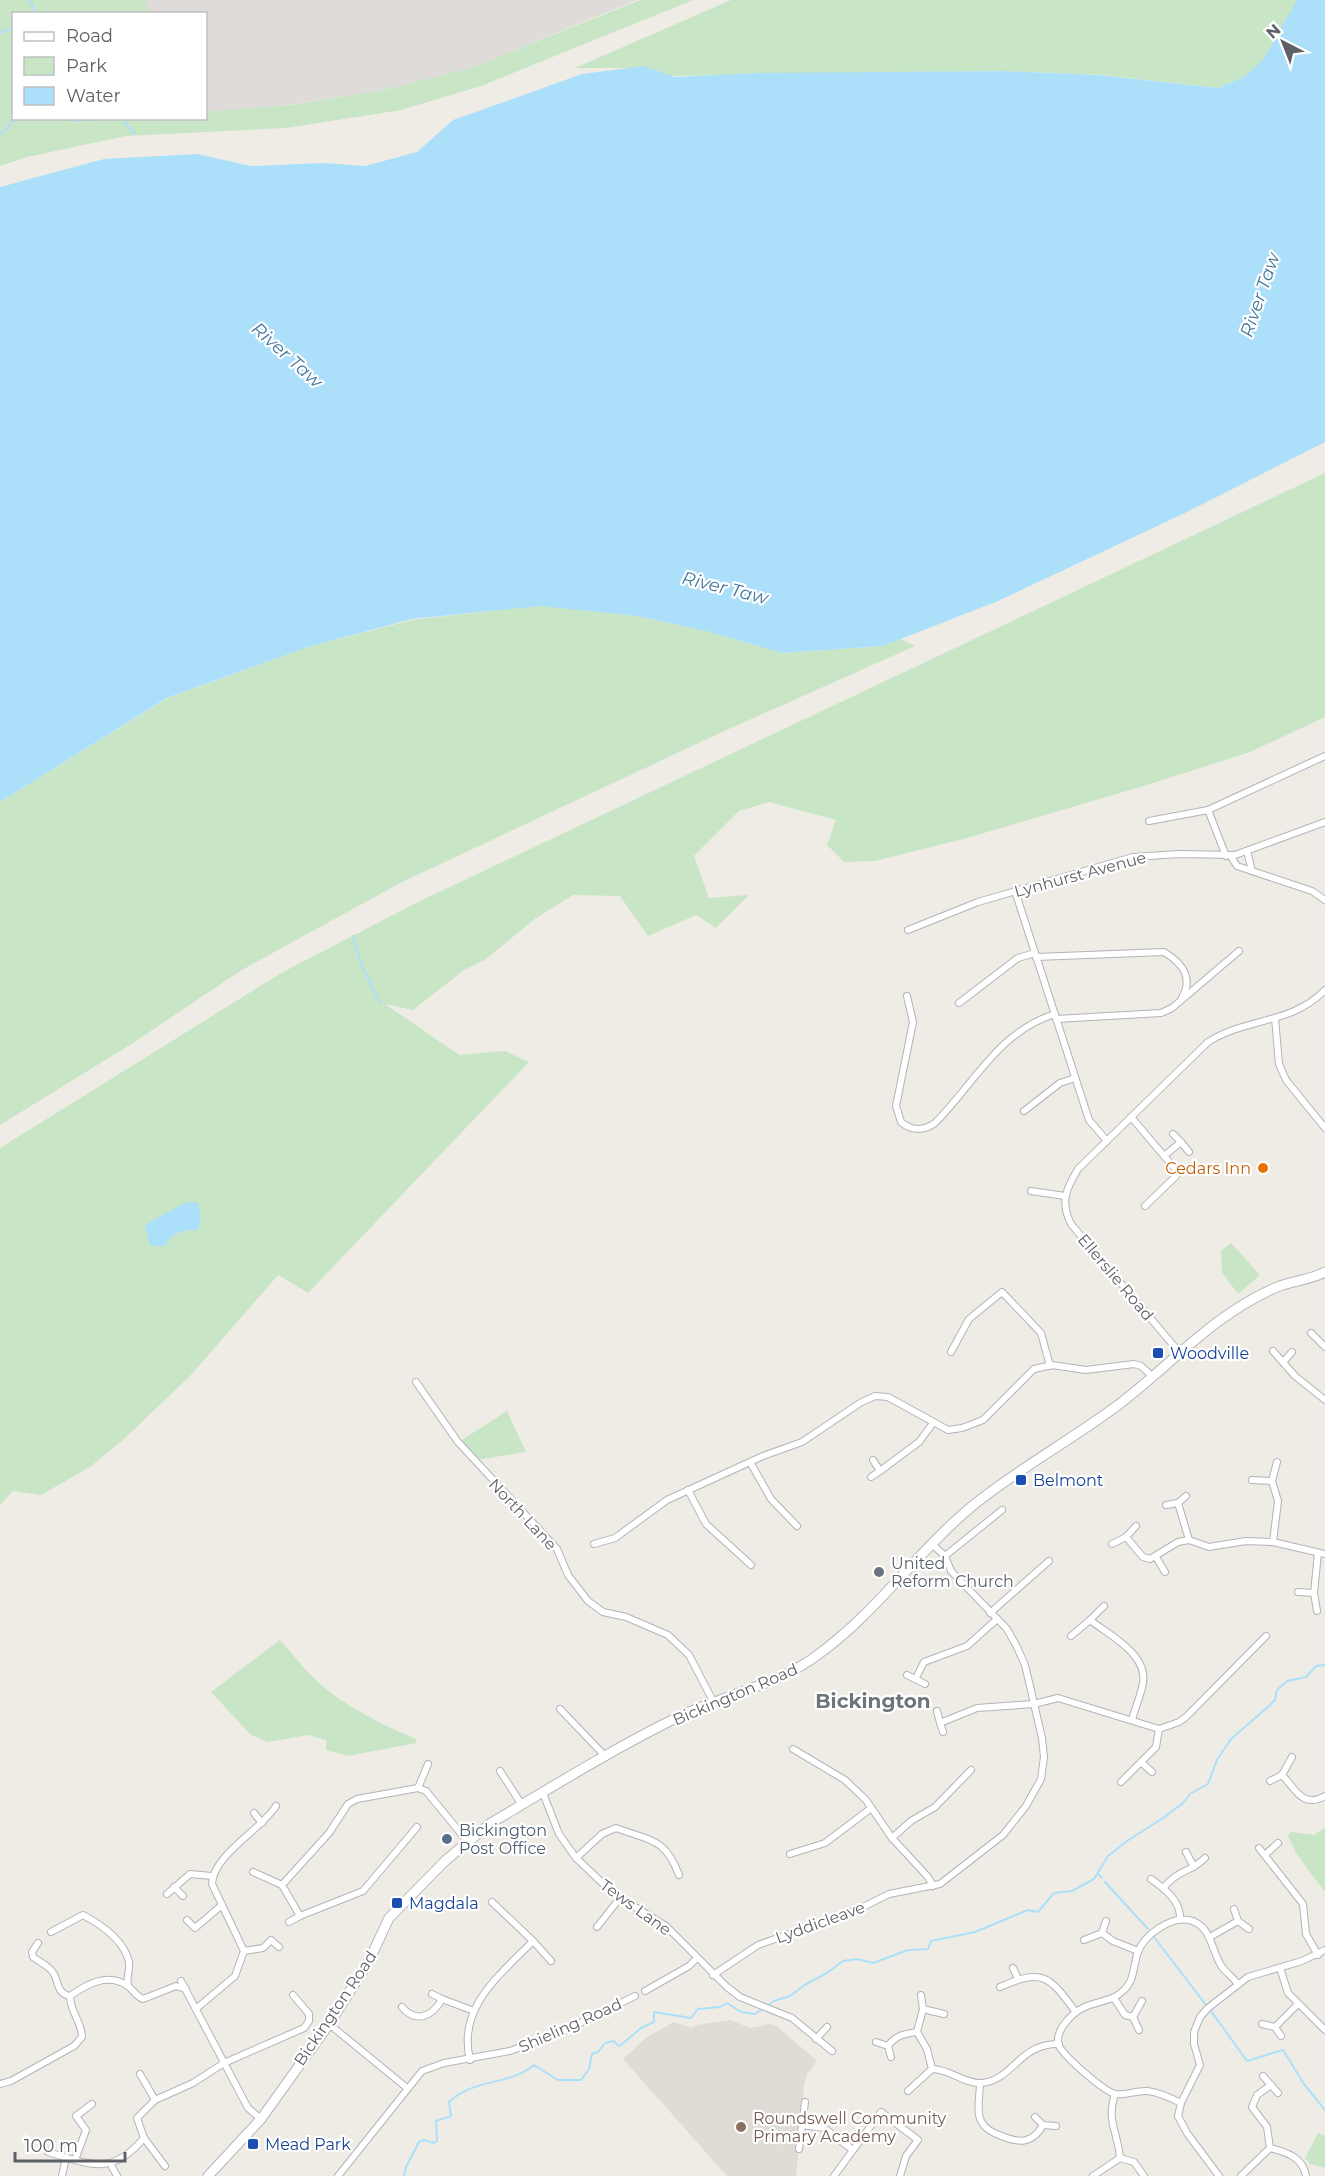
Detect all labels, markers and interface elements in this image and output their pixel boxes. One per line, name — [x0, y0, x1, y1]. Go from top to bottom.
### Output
legend — [12, 12, 207, 120]
north arrow — [1253, 12, 1313, 72]
text: N — [1262, 20, 1284, 43]
text: Road — [66, 25, 113, 47]
text: Park — [66, 55, 107, 77]
text: Water — [66, 85, 121, 107]
water label: River Taw — [1235, 249, 1285, 340]
water label: River Taw — [247, 318, 328, 393]
water label: River Taw — [680, 567, 771, 610]
street label: Lynhurst Avenue — [1012, 848, 1148, 901]
place label: Cedars Inn — [1165, 1159, 1251, 1178]
marker: Cedars Inn — [1256, 1161, 1270, 1175]
street label: Ellerslie Road — [1074, 1230, 1157, 1325]
place label: Woodville — [1170, 1344, 1249, 1363]
marker: Woodville — [1151, 1346, 1165, 1360]
place label: Belmont — [1033, 1471, 1104, 1490]
marker: Belmont — [1014, 1473, 1028, 1487]
street label: North Lane — [485, 1475, 560, 1554]
place label: United Reform Church — [891, 1554, 1014, 1591]
marker: United Reform Church — [872, 1565, 886, 1579]
street label: Bickington Road — [670, 1660, 801, 1729]
district label: Bickington — [815, 1689, 931, 1713]
place label: Bickington Post Office — [459, 1821, 547, 1858]
marker: Bickington Post Office — [440, 1832, 454, 1846]
street label: Tews Lane — [596, 1875, 675, 1940]
place label: Magdala — [409, 1894, 479, 1913]
marker: Magdala — [390, 1896, 404, 1910]
street label: Lyddicleave — [773, 1897, 868, 1947]
street label: Bickington Road — [290, 1947, 381, 2069]
street label: Shieling Road — [516, 1994, 625, 2057]
place label: Roundswell Community Primary Academy — [753, 2109, 947, 2146]
marker: Roundswell Community Primary Academy — [734, 2120, 748, 2134]
scale bar — [15, 2125, 124, 2163]
text: 100 m — [24, 2135, 78, 2157]
place label: Mead Park — [265, 2135, 351, 2154]
marker: Mead Park — [246, 2137, 260, 2151]

